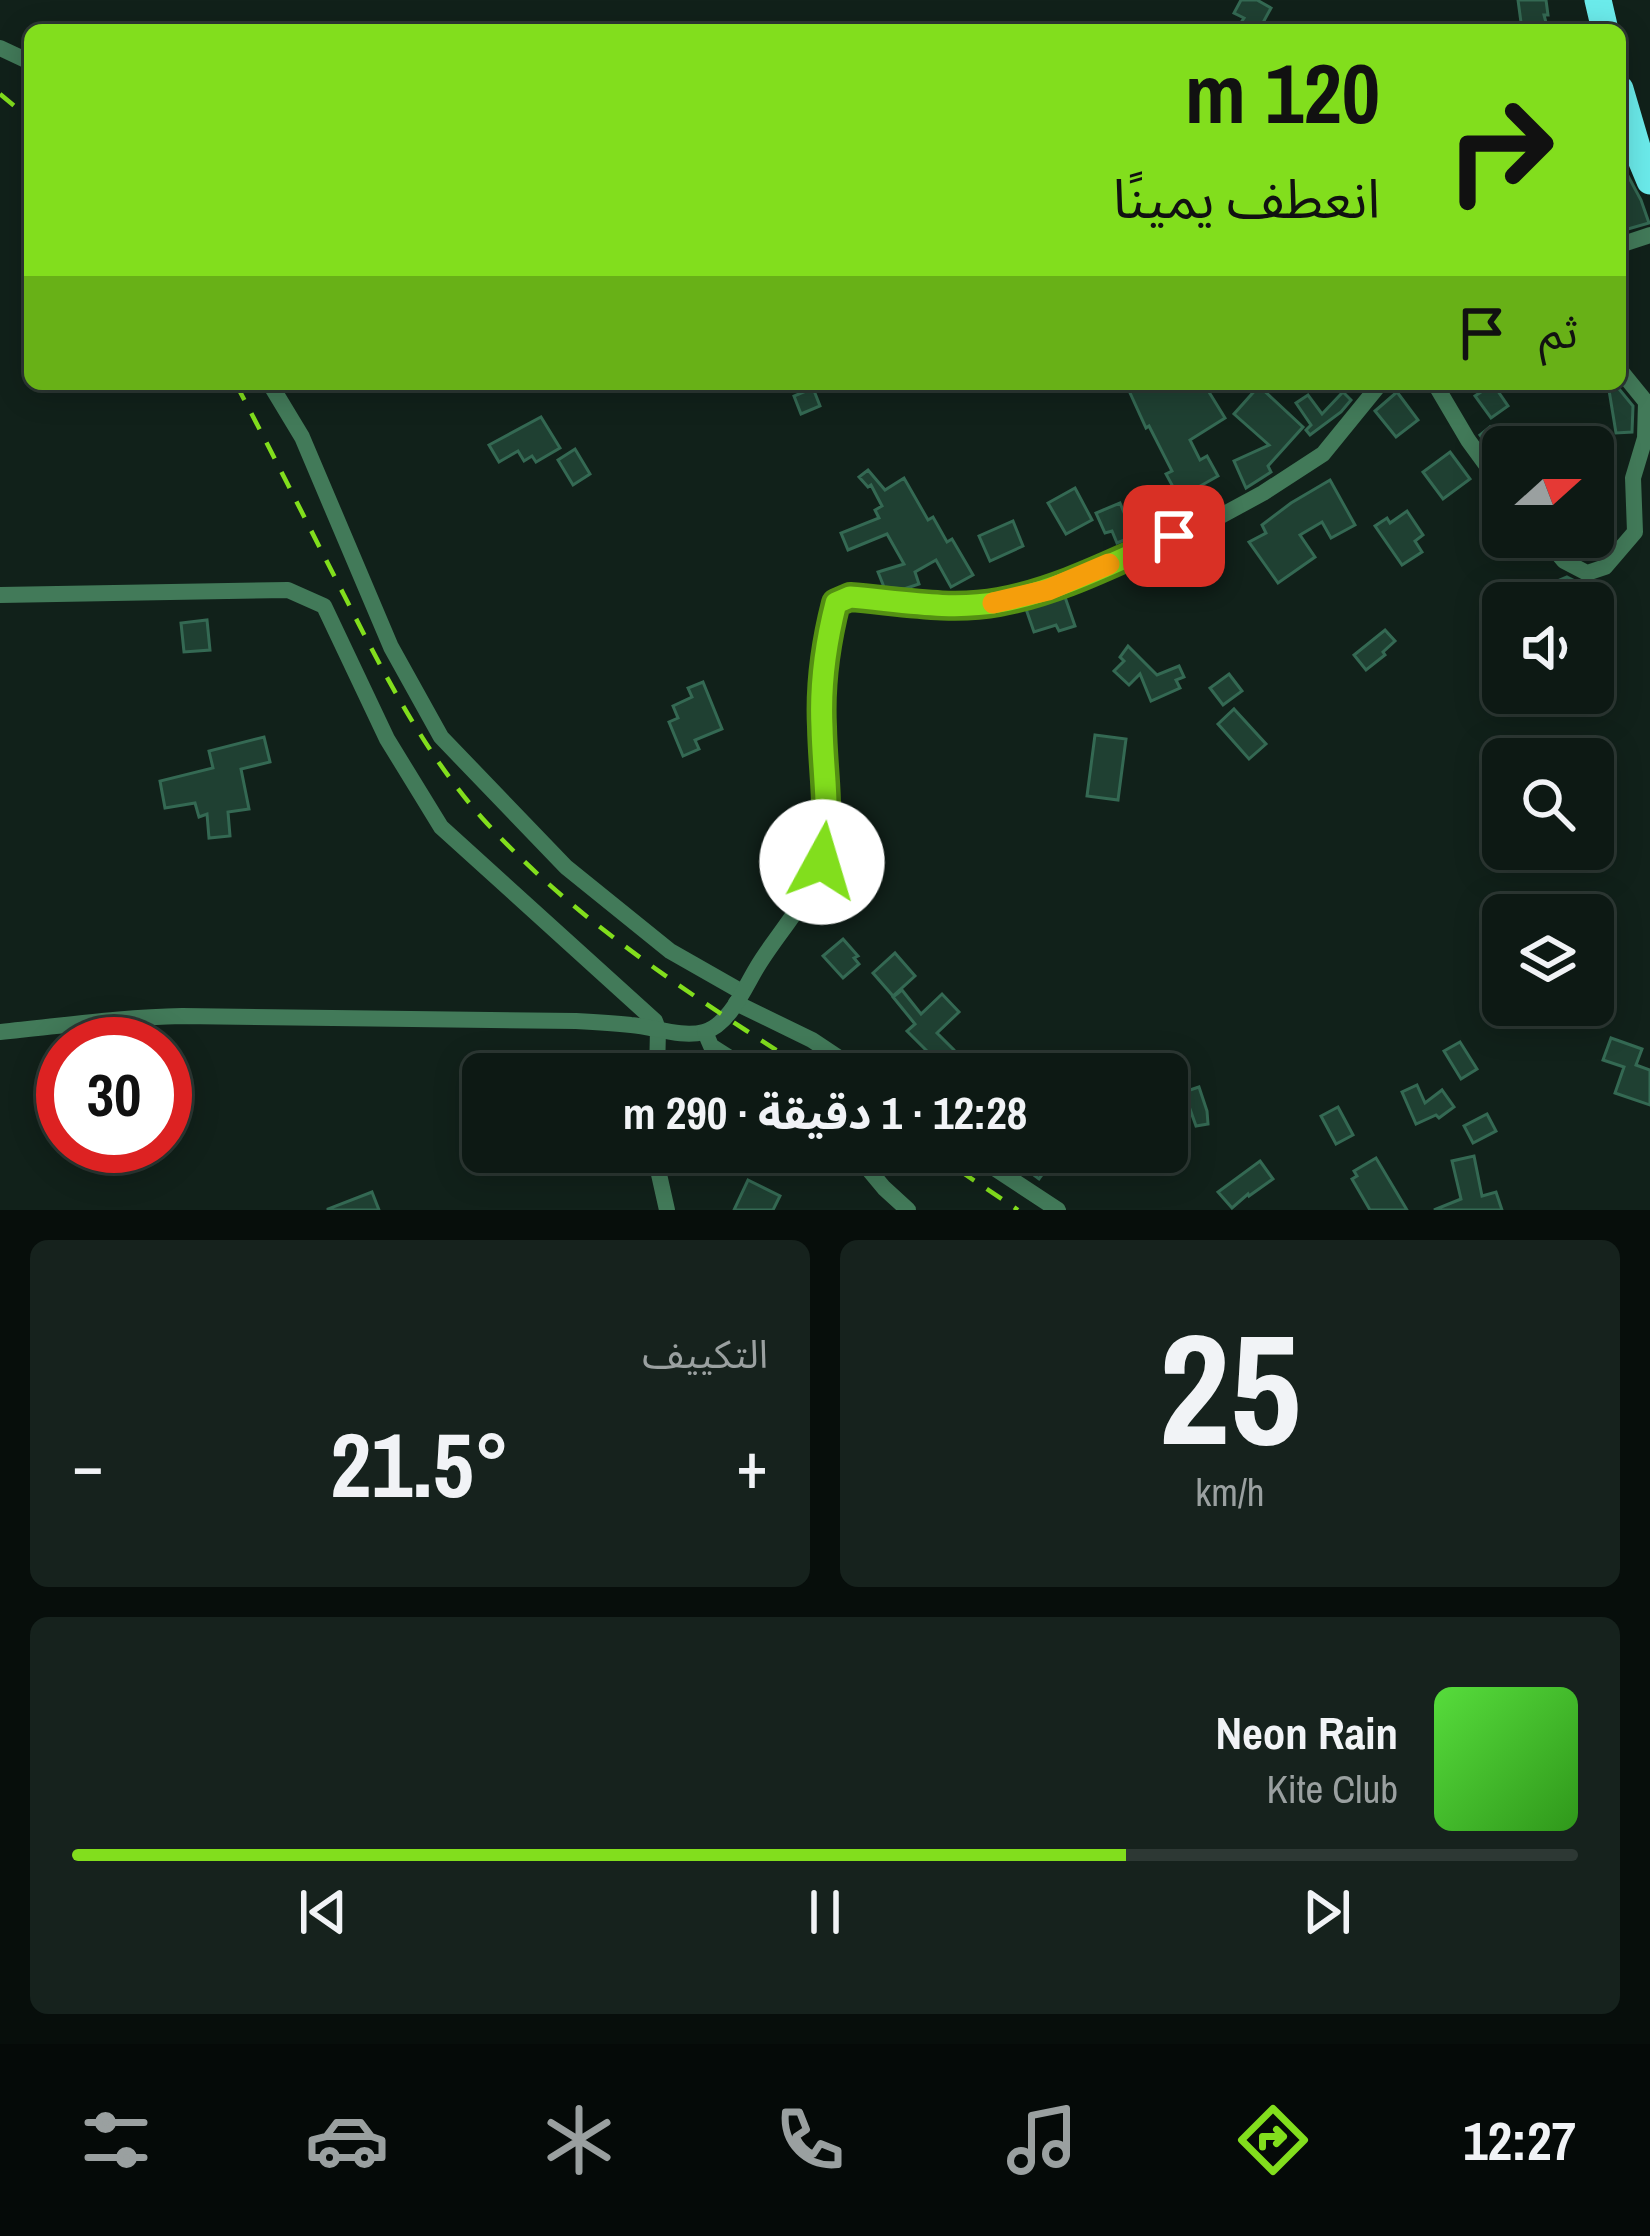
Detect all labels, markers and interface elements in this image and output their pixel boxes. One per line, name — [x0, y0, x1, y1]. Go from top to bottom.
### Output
text: 120 m — [1185, 36, 1380, 149]
icon: right — [1422, 72, 1578, 228]
text: انعطف يمينًا — [1113, 162, 1380, 235]
icon: arrive — [1449, 300, 1515, 366]
text: ثم — [1539, 301, 1578, 362]
north arrow — [1482, 426, 1614, 558]
map controls — [1482, 426, 1614, 1026]
pin — [1123, 485, 1225, 587]
icon: arrive — [1141, 503, 1207, 569]
button: sound — [1482, 582, 1614, 714]
button: search — [1482, 738, 1614, 870]
position arrow — [759, 799, 885, 925]
button: layers — [1482, 894, 1614, 1026]
speed limit sign: 30 — [36, 1017, 192, 1173]
text: 12:28 · 1 دقيقة · 290 m — [623, 1082, 1027, 1143]
text: 25 — [1159, 1283, 1301, 1493]
text: التكييف — [642, 1328, 768, 1380]
text: 21.5° — [330, 1404, 510, 1525]
text: − — [72, 1420, 104, 1509]
text: + — [736, 1420, 768, 1509]
text: km/h — [1195, 1466, 1265, 1518]
text: Neon Rain — [1216, 1702, 1398, 1763]
text: Kite Club — [1266, 1763, 1398, 1815]
icon: previous — [290, 1879, 356, 1945]
icon: pause — [792, 1879, 858, 1945]
icon: next — [1294, 1879, 1360, 1945]
icon: filters — [74, 2098, 158, 2182]
icon: car — [305, 2098, 389, 2182]
icon: climate — [537, 2098, 621, 2182]
icon: phone — [768, 2098, 852, 2182]
icon: music — [1000, 2098, 1084, 2182]
icon: directions — [1231, 2098, 1315, 2182]
text: 12:27 — [1463, 2104, 1576, 2177]

